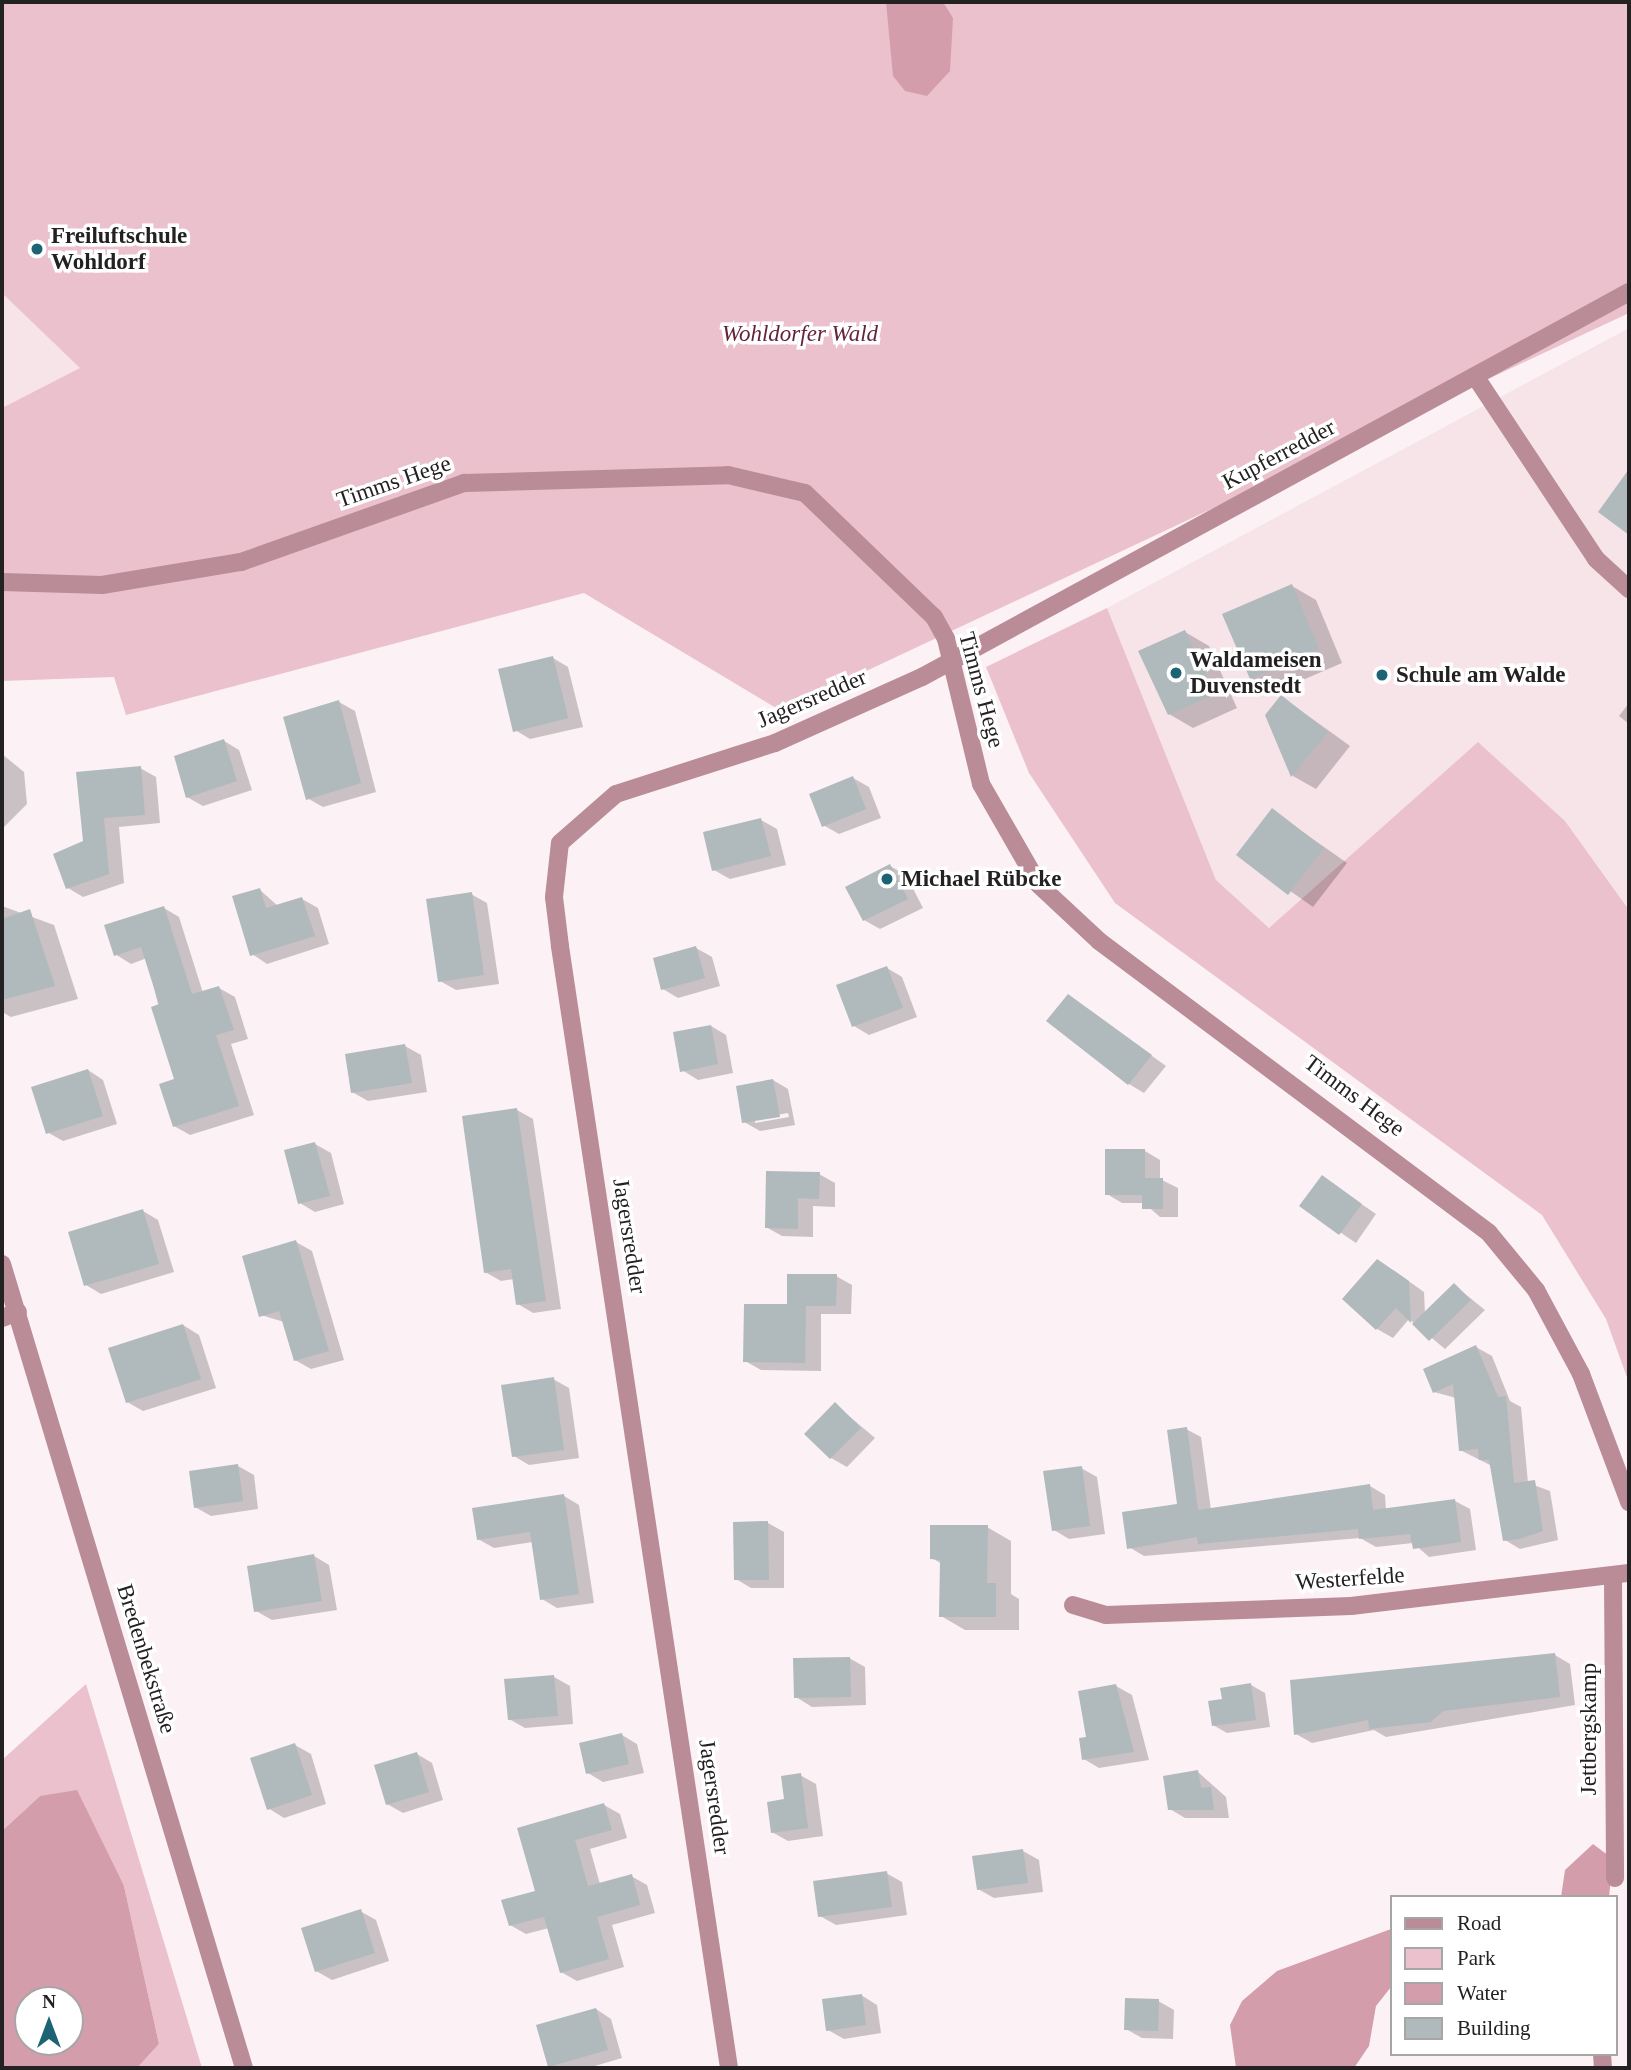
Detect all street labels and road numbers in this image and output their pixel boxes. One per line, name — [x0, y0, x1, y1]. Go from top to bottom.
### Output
street label: Kupferredder — [1218, 414, 1340, 496]
street label: Timms Hege — [333, 450, 455, 514]
street label: Timms Hege — [952, 629, 1010, 751]
street label: Jagersredder — [753, 664, 871, 734]
street label: Timms Hege — [1298, 1049, 1410, 1143]
street label: Jagersredder — [606, 1176, 652, 1296]
street label: Westerfelde — [1295, 1561, 1405, 1597]
street label: Bredenbekstraße — [110, 1581, 182, 1737]
street label: Jettbergskamp — [1575, 1663, 1603, 1795]
street label: Jagersredder — [692, 1738, 736, 1856]

